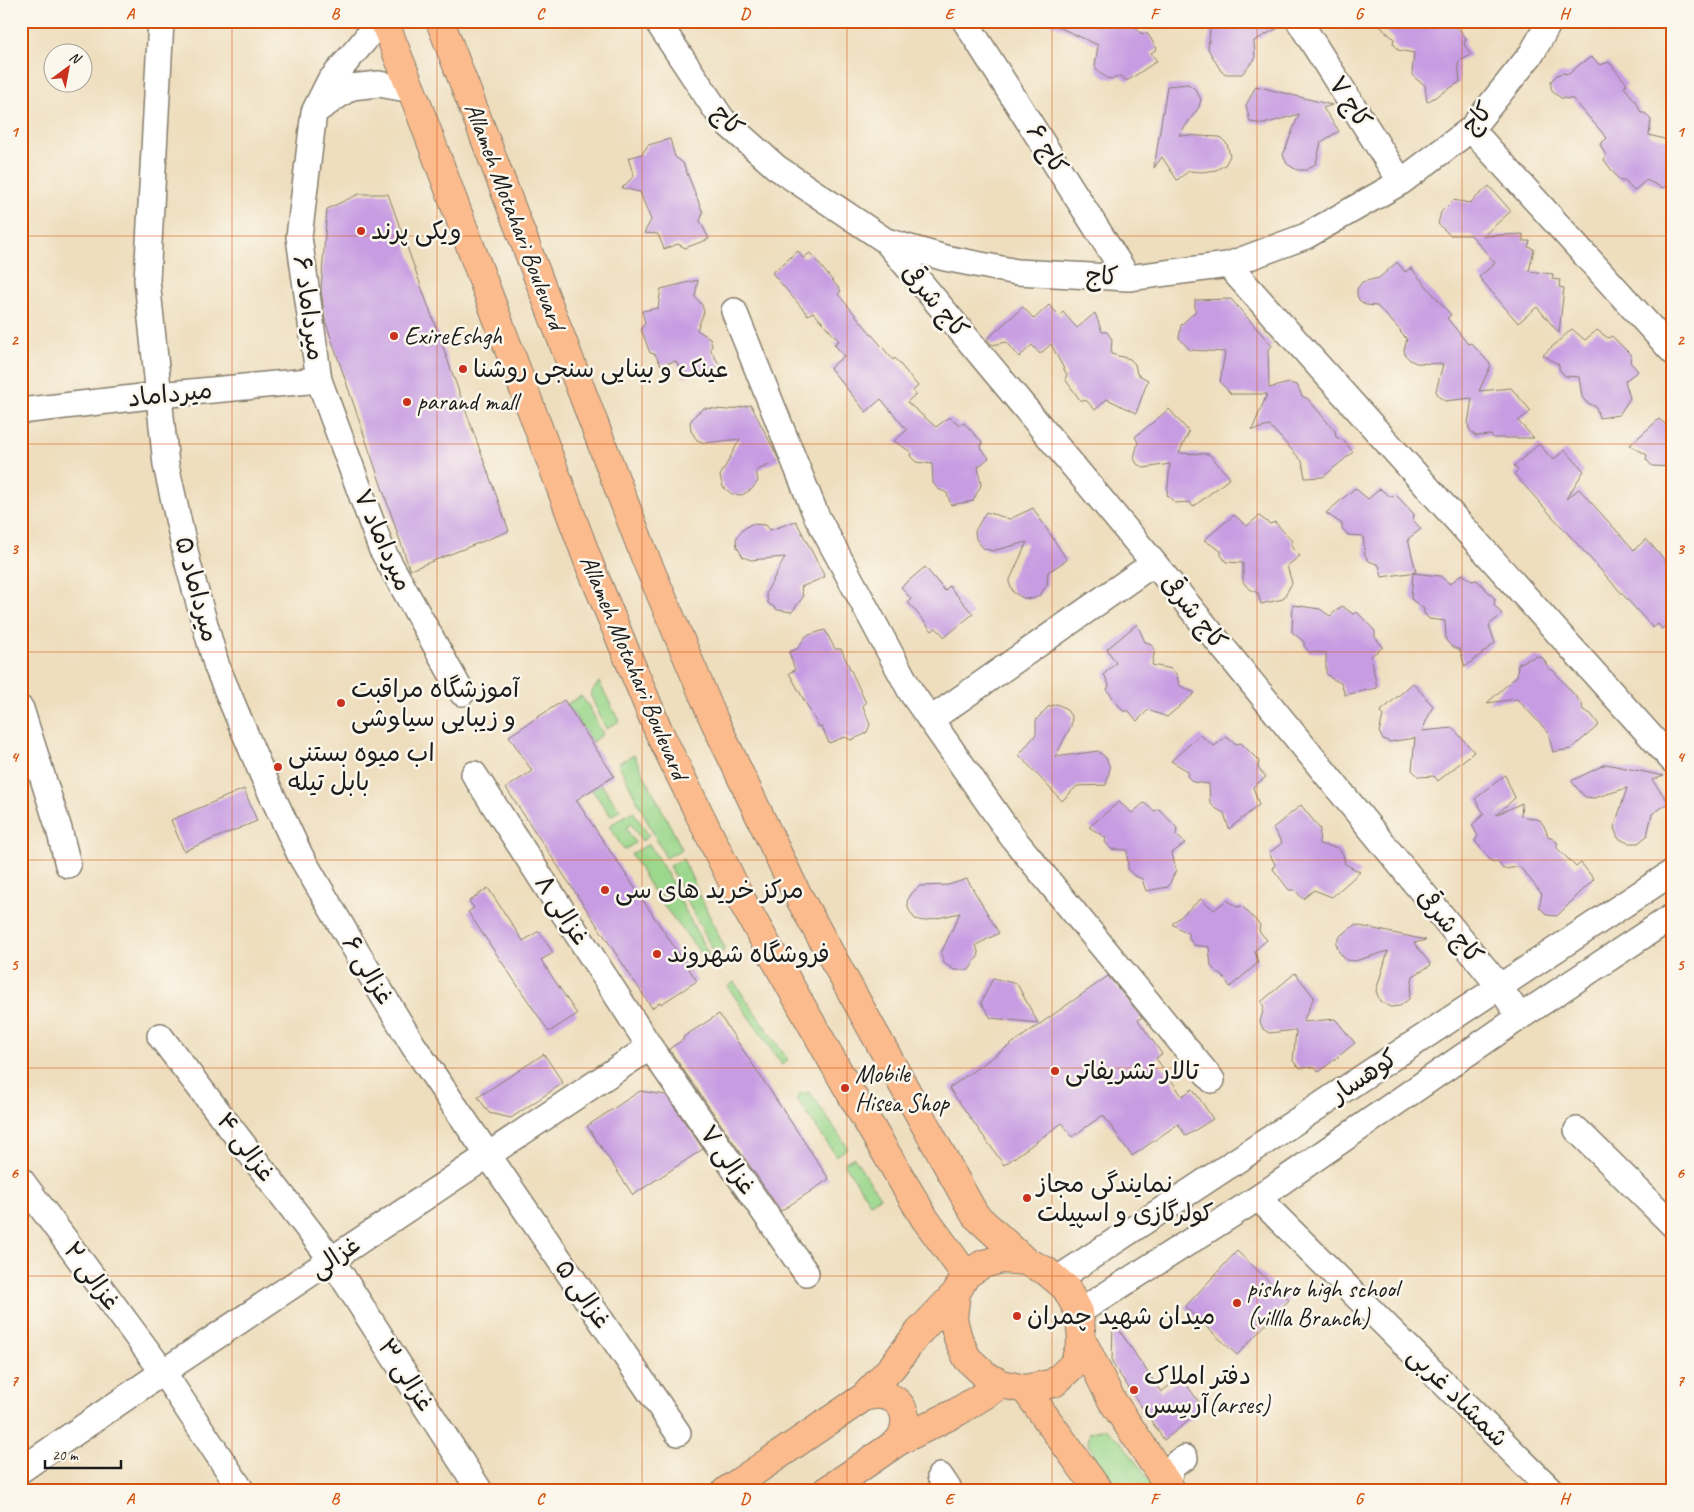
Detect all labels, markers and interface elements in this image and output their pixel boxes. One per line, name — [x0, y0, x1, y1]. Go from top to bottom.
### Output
text: A — [126, 4, 136, 24]
text: B — [331, 4, 341, 24]
text: C — [536, 4, 546, 24]
text: D — [740, 4, 751, 24]
text: E — [945, 4, 956, 24]
text: F — [1150, 4, 1161, 24]
text: G — [1355, 4, 1365, 24]
text: H — [1559, 4, 1571, 24]
north arrow — [42, 42, 92, 92]
text: N — [66, 48, 85, 68]
street label: کاج ۷ — [1321, 70, 1379, 134]
street label: کاج — [1454, 95, 1500, 141]
street label: کاج — [705, 97, 751, 143]
street label: Allameh Motahari Boulevard — [457, 98, 574, 338]
street label: کاج ۶ — [1019, 118, 1075, 180]
text: 1 — [10, 122, 19, 142]
text: 1 — [1676, 122, 1685, 142]
place label: ویکی پرند — [371, 215, 462, 247]
marker: ویکی پرند — [355, 225, 367, 237]
street label: میرداماد ۶ — [286, 253, 332, 363]
street label: کاج شرقی — [894, 257, 976, 345]
street label: کاج — [1085, 259, 1119, 293]
place label: ExireEshgh — [404, 320, 503, 352]
text: 2 — [10, 330, 19, 350]
marker: ExireEshgh — [388, 330, 400, 342]
text: 2 — [1676, 330, 1685, 350]
place label: عینک و بینایی سنجی روشنا — [473, 353, 728, 385]
marker: عینک و بینایی سنجی روشنا — [457, 363, 469, 375]
street label: میرداماد — [126, 374, 214, 414]
place label: parand mall — [417, 386, 522, 418]
marker: parand mall — [401, 396, 413, 408]
street label: میرداماد ۷ — [346, 484, 420, 596]
street label: میرداماد ۵ — [168, 533, 226, 645]
text: 3 — [10, 539, 19, 559]
text: 3 — [1676, 539, 1685, 559]
street label: Allameh Motahari Boulevard — [572, 550, 697, 788]
street label: کاج شرقی — [1154, 568, 1234, 656]
place label: آموزشگاه مراقبت و زیبایی سیاوشی — [351, 673, 520, 734]
marker: آموزشگاه مراقبت و زیبایی سیاوشی — [335, 697, 347, 709]
place label: اب میوه بستنی بابل تیله — [288, 737, 435, 798]
text: 4 — [10, 747, 19, 767]
text: 4 — [1676, 747, 1685, 767]
marker: اب میوه بستنی بابل تیله — [272, 761, 284, 773]
street label: غزالی ۸ — [527, 869, 597, 951]
place label: مرکز خرید های سی — [615, 874, 803, 906]
street label: کاج شرقی — [1410, 882, 1490, 970]
marker: مرکز خرید های سی — [599, 884, 611, 896]
street label: غزالی ۶ — [335, 929, 401, 1011]
place label: فروشگاه شهروند — [667, 938, 830, 970]
marker: فروشگاه شهروند — [651, 948, 663, 960]
text: 5 — [11, 955, 20, 975]
text: 5 — [1677, 955, 1686, 975]
street label: کوهسار — [1322, 1042, 1404, 1111]
place label: تالار تشریفاتی — [1065, 1055, 1200, 1087]
place label: Mobile Hisea Shop — [855, 1058, 950, 1119]
marker: تالار تشریفاتی — [1049, 1065, 1061, 1077]
marker: Mobile Hisea Shop — [839, 1082, 851, 1094]
street label: غزالی ۴ — [209, 1106, 283, 1188]
street label: غزالی ۷ — [693, 1119, 763, 1201]
text: 6 — [10, 1163, 19, 1183]
text: 6 — [1676, 1163, 1685, 1183]
place label: نمایندگی مجاز کولرگازی و اسپیلت — [1035, 1168, 1214, 1229]
marker: نمایندگی مجاز کولرگازی و اسپیلت — [1021, 1192, 1033, 1204]
street label: غزالی — [304, 1229, 366, 1285]
street label: غزالی ۲ — [56, 1235, 128, 1317]
street label: غزالی ۵ — [548, 1253, 618, 1335]
place label: pishro high school (villla Branch) — [1247, 1273, 1404, 1334]
marker: pishro high school (villla Branch) — [1231, 1297, 1243, 1309]
place label: میدان شهید چمران — [1027, 1300, 1215, 1332]
marker: میدان شهید چمران — [1011, 1310, 1023, 1322]
street label: غزالی ۳ — [371, 1332, 441, 1418]
street label: شمشاد غربی — [1401, 1340, 1515, 1454]
place label: دفتر املاک آرسِس(arses) — [1144, 1360, 1271, 1421]
text: 7 — [10, 1371, 19, 1391]
text: 7 — [1676, 1371, 1685, 1391]
marker: دفتر املاک آرسِس(arses) — [1128, 1384, 1140, 1396]
scale bar — [45, 1437, 121, 1469]
text: 20 m — [52, 1446, 79, 1465]
text: A — [126, 1489, 136, 1509]
text: B — [331, 1489, 341, 1509]
text: C — [536, 1489, 546, 1509]
text: D — [740, 1489, 751, 1509]
text: E — [945, 1489, 956, 1509]
text: F — [1150, 1489, 1161, 1509]
text: G — [1355, 1489, 1365, 1509]
text: H — [1559, 1489, 1571, 1509]

